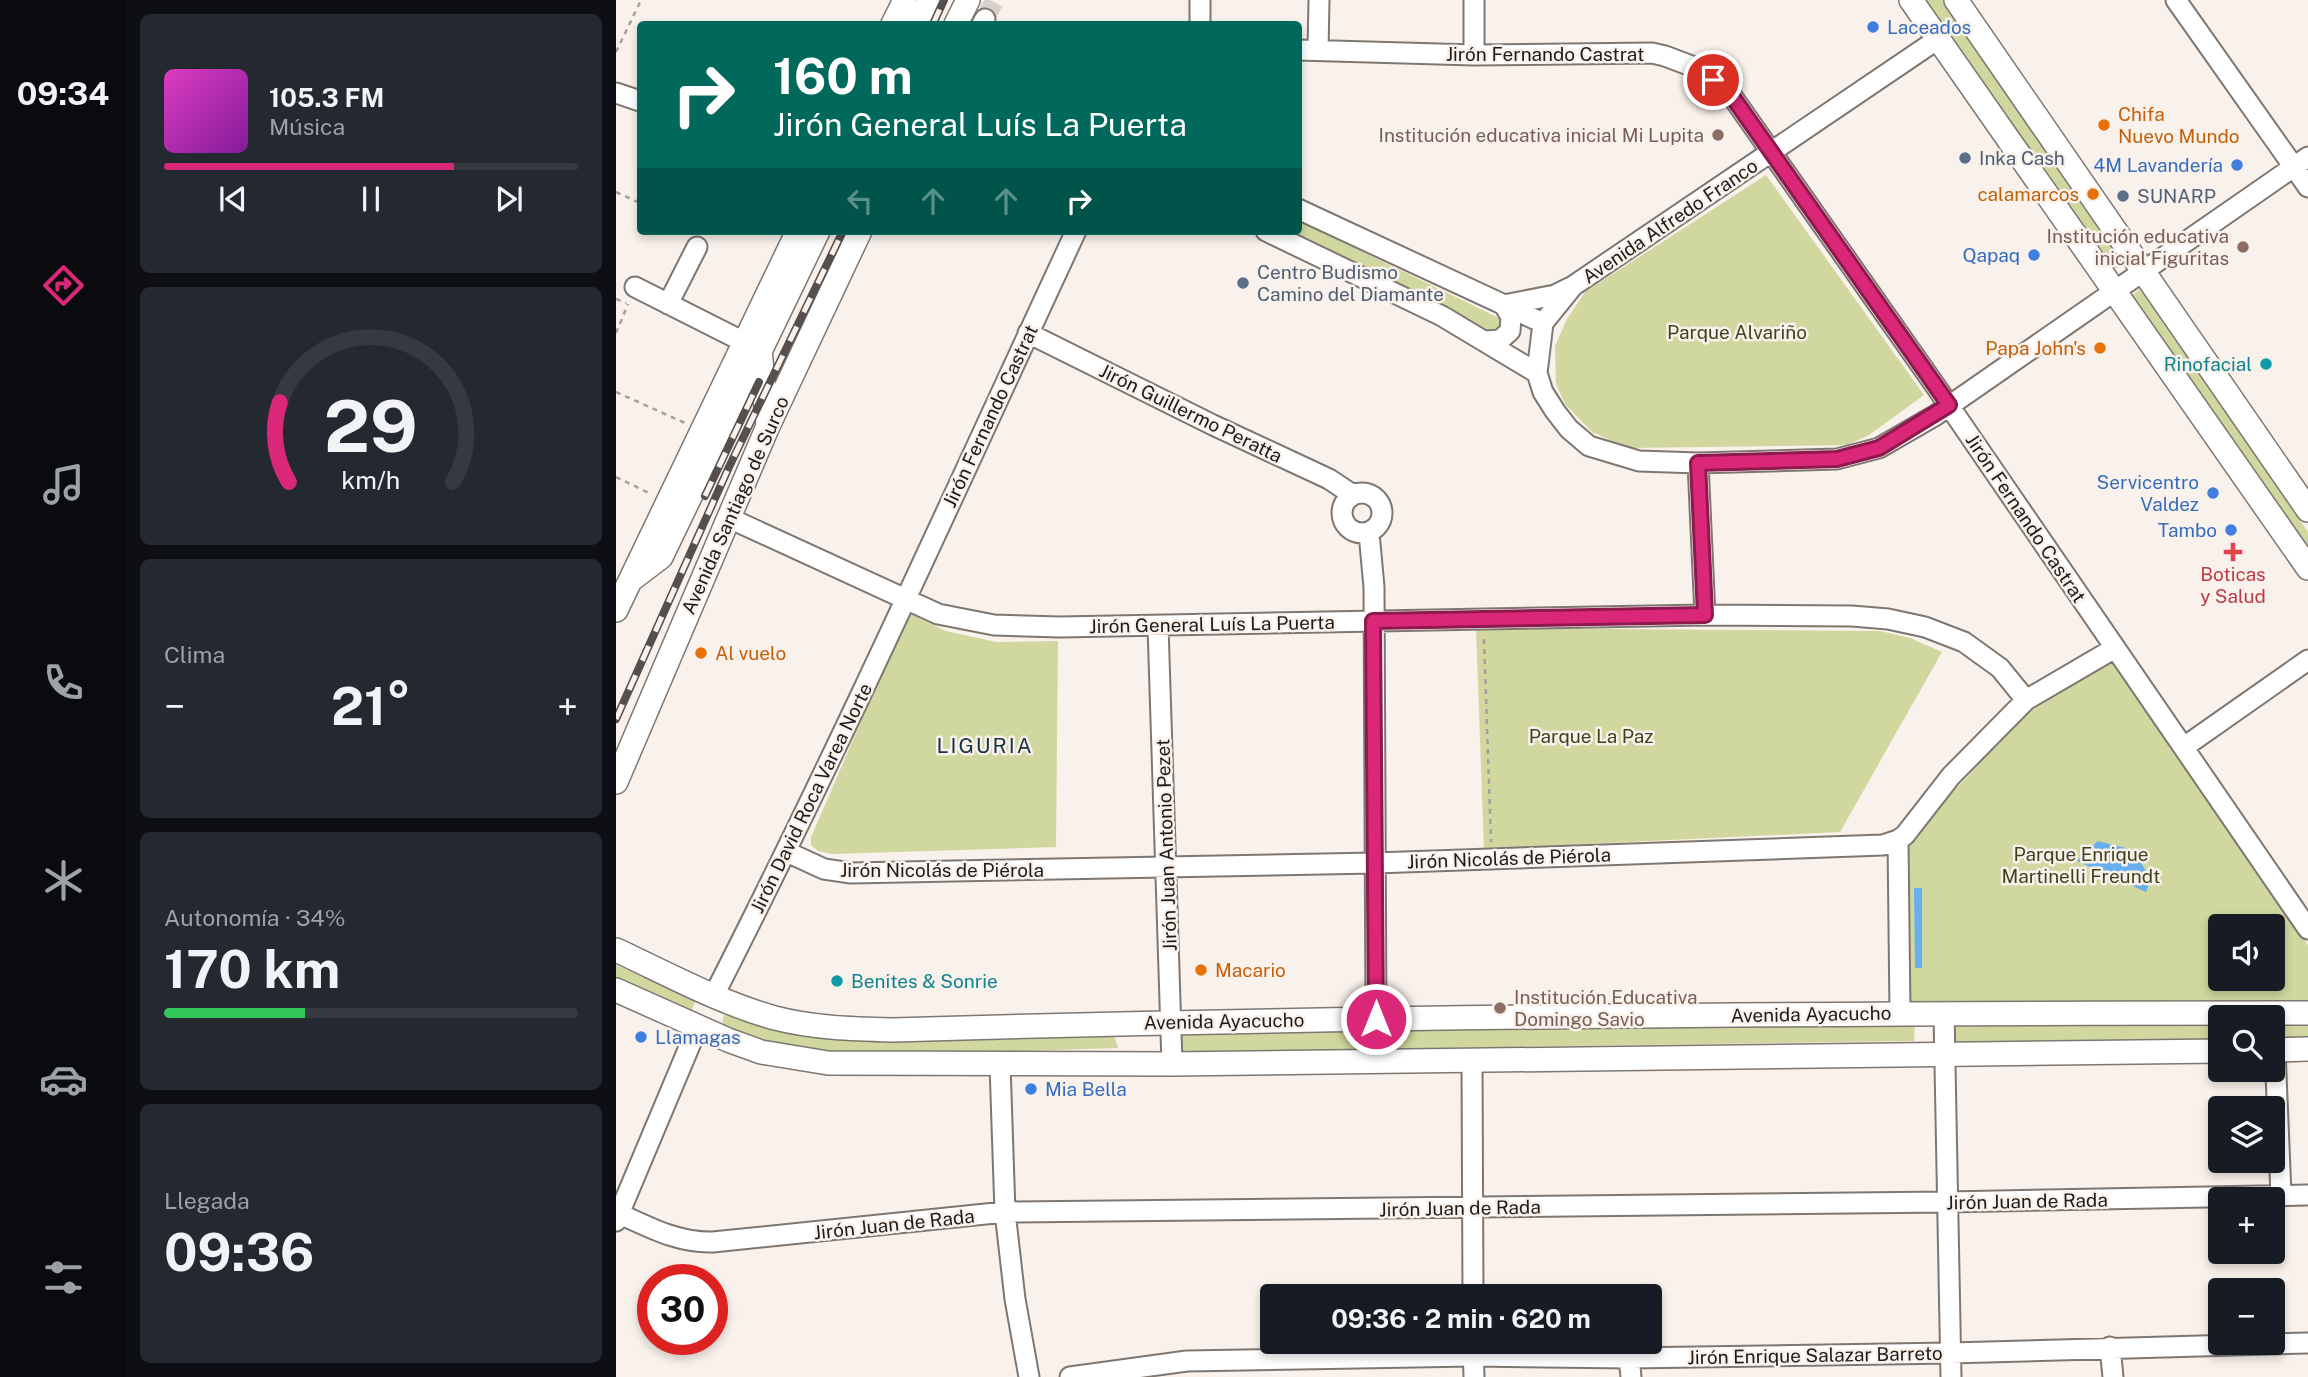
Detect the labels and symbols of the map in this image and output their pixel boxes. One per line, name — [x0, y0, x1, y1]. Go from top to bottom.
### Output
place label: Laceados — [1887, 16, 1971, 38]
marker: Laceados — [1865, 19, 1881, 35]
street label: Jirón Fernando Castrat — [1446, 43, 1644, 65]
pin — [1683, 50, 1743, 110]
place label: Chifa Nuevo Mundo — [2118, 103, 2240, 147]
marker: Chifa Nuevo Mundo — [2096, 117, 2112, 133]
place label: Institución educativa inicial Mi Lupita — [1379, 124, 1704, 146]
marker: Institución educativa inicial Mi Lupita — [1710, 127, 1726, 143]
place label: Inka Cash — [1979, 147, 2065, 169]
marker: Inka Cash — [1957, 150, 1973, 166]
street label: Avenida Alfredo Franco — [1578, 154, 1762, 288]
place label: 4M Lavandería — [2093, 154, 2223, 176]
marker: 4M Lavandería — [2229, 157, 2245, 173]
place label: calamarcos — [1977, 183, 2079, 205]
place label: SUNARP — [2137, 185, 2216, 207]
marker: calamarcos — [2085, 186, 2101, 202]
marker: SUNARP — [2115, 188, 2131, 204]
place label: Institución educativa inicial Figuritas — [2047, 225, 2229, 269]
marker: Institución educativa inicial Figuritas — [2235, 239, 2251, 255]
place label: Qapaq — [1962, 244, 2020, 266]
marker: Qapaq — [2026, 247, 2042, 263]
place label: Centro Budismo Camino del Diamante — [1257, 261, 1444, 305]
marker: Centro Budismo Camino del Diamante — [1235, 275, 1251, 291]
street label: Jirón Fernando Castrat — [938, 321, 1042, 511]
park label: Parque Alvariño — [1667, 321, 1807, 343]
place label: Papa John's — [1985, 337, 2086, 359]
marker: Papa John's — [2092, 340, 2108, 356]
place label: Rinofacial — [2164, 353, 2252, 375]
marker: Rinofacial — [2258, 356, 2274, 372]
street label: Jirón Guillermo Peratta — [1096, 359, 1286, 467]
street label: Avenida Santiago de Surco — [677, 393, 793, 617]
street label: Jirón Fernando Castrat — [1961, 429, 2091, 607]
place label: Servicentro Valdez — [2097, 471, 2199, 515]
marker: Servicentro Valdez — [2205, 485, 2221, 501]
place label: Tambo — [2158, 519, 2217, 541]
marker: Tambo — [2223, 522, 2239, 538]
marker: Boticas y Salud — [2225, 544, 2241, 560]
place label: Boticas y Salud — [2200, 563, 2266, 607]
street label: Jirón General Luís La Puerta — [1089, 611, 1335, 637]
place label: Al vuelo — [715, 642, 786, 664]
marker: Al vuelo — [693, 645, 709, 661]
street label: Jirón David Roca Varea Norte — [746, 679, 876, 917]
park label: Parque La Paz — [1529, 725, 1653, 747]
district label: LIGURIA — [936, 733, 1034, 758]
street label: Jirón Juan Antonio Pezet — [1151, 738, 1181, 952]
street label: Jirón Nicolás de Piérola — [1407, 843, 1611, 873]
park label: Parque Enrique Martinelli Freundt — [2002, 843, 2160, 887]
street label: Jirón Nicolás de Piérola — [840, 859, 1044, 881]
place label: Macario — [1215, 959, 1286, 981]
marker: Macario — [1193, 962, 1209, 978]
place label: Benites & Sonrie — [851, 970, 998, 992]
marker: Benites & Sonrie — [829, 973, 845, 989]
position arrow — [1339, 982, 1413, 1056]
place label: Institución Educativa Domingo Savio — [1514, 986, 1698, 1030]
marker: Institución Educativa Domingo Savio — [1492, 1000, 1508, 1016]
street label: Avenida Ayacucho — [1730, 1002, 1892, 1026]
street label: Avenida Ayacucho — [1143, 1009, 1305, 1033]
place label: Llamagas — [655, 1026, 741, 1048]
marker: Llamagas — [633, 1029, 649, 1045]
place label: Mia Bella — [1045, 1078, 1127, 1100]
marker: Mia Bella — [1023, 1081, 1039, 1097]
street label: Jirón Juan de Rada — [1946, 1189, 2108, 1213]
street label: Jirón Juan de Rada — [1379, 1196, 1541, 1220]
street label: Jirón Juan de Rada — [812, 1205, 976, 1243]
speed limit sign: 30 — [637, 1264, 728, 1355]
street label: Jirón Enrique Salazar Barreto — [1687, 1342, 1943, 1368]

